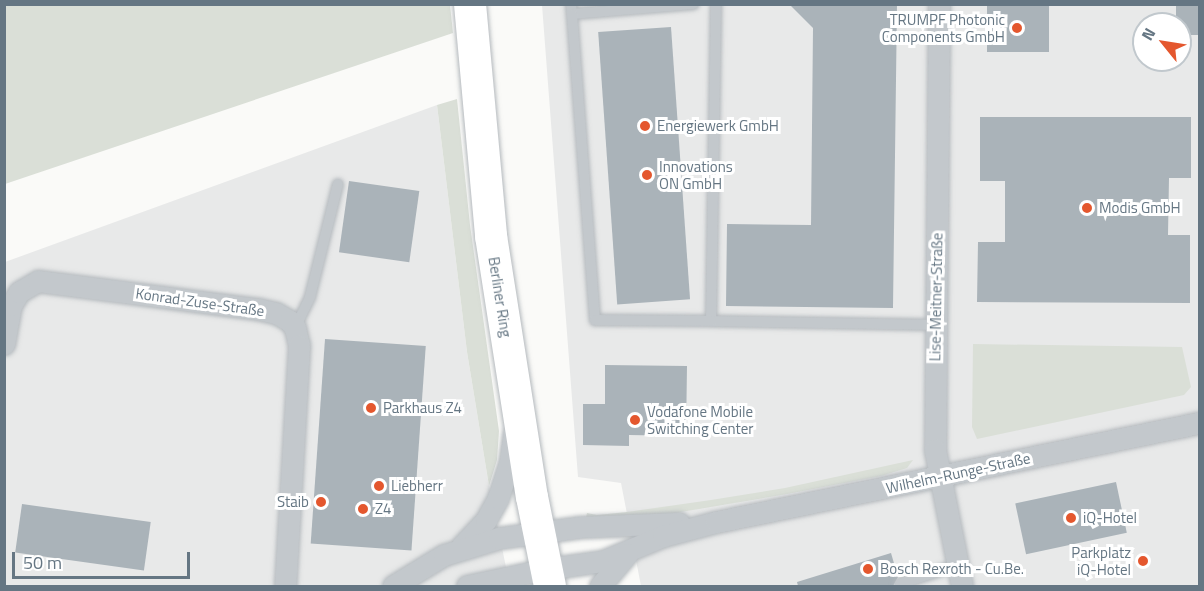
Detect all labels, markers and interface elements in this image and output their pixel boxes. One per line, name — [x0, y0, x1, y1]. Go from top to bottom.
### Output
place label: TRUMPF Photonic Components GmbH — [882, 10, 1005, 45]
north arrow — [1132, 12, 1192, 72]
marker: TRUMPF Photonic Components GmbH — [1010, 21, 1024, 35]
text: N — [1135, 23, 1161, 45]
place label: Energiewerk GmbH — [657, 117, 779, 135]
marker: Energiewerk GmbH — [638, 119, 652, 133]
place label: Innovations ON GmbH — [659, 157, 733, 192]
marker: Innovations ON GmbH — [640, 168, 654, 182]
place label: Modis GmbH — [1099, 199, 1181, 217]
marker: Modis GmbH — [1080, 201, 1094, 215]
street label: Lise-Meitner-Straße — [926, 233, 946, 361]
street label: Berliner Ring — [485, 256, 515, 338]
street label: Konrad-Zuse-Straße — [134, 284, 266, 320]
place label: Parkhaus Z4 — [383, 399, 462, 417]
marker: Parkhaus Z4 — [364, 401, 378, 415]
place label: Vodafone Mobile Switching Center — [647, 402, 754, 437]
marker: Vodafone Mobile Switching Center — [628, 413, 642, 427]
street label: Wilhelm-Runge-Straße — [884, 449, 1032, 497]
place label: Liebherr — [391, 477, 443, 495]
marker: Liebherr — [372, 479, 386, 493]
place label: Staib — [277, 493, 309, 511]
marker: Staib — [314, 495, 328, 509]
place label: Z4 — [375, 500, 391, 518]
marker: Z4 — [356, 502, 370, 516]
place label: iQ-Hotel — [1083, 509, 1137, 527]
marker: iQ-Hotel — [1064, 511, 1078, 525]
scale bar — [15, 540, 194, 578]
place label: Parkplatz iQ-Hotel — [1071, 543, 1131, 578]
text: 50 m — [23, 549, 62, 576]
marker: Parkplatz iQ-Hotel — [1136, 554, 1150, 568]
place label: Bosch Rexroth - Cu.Be. — [880, 560, 1024, 578]
marker: Bosch Rexroth - Cu.Be. — [861, 562, 875, 576]

